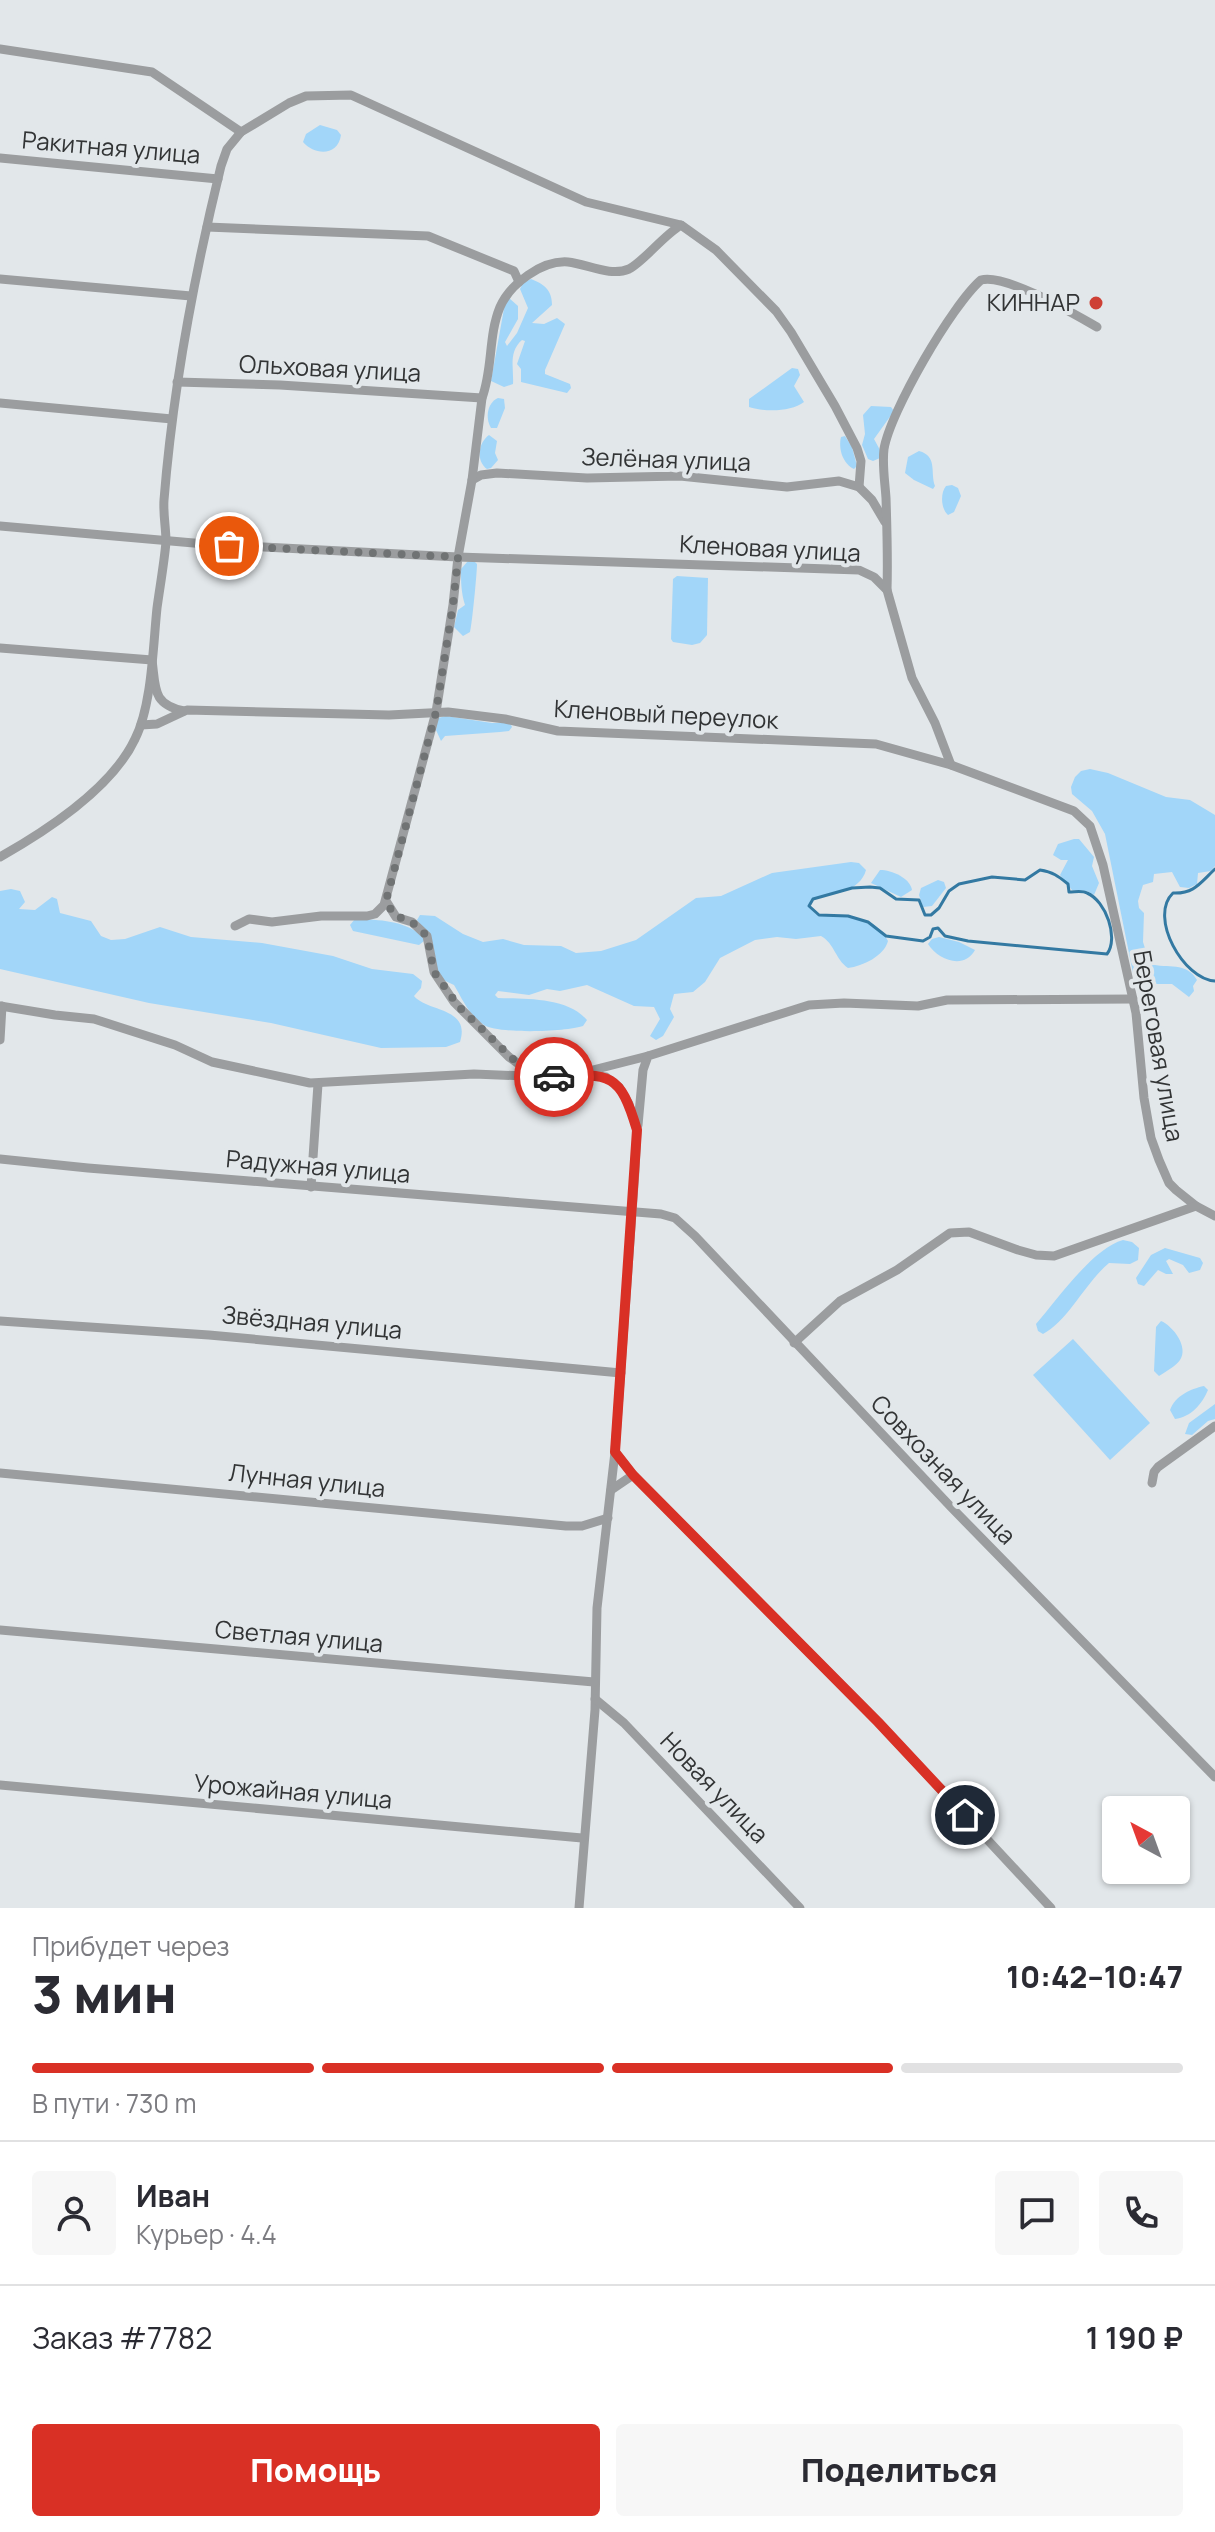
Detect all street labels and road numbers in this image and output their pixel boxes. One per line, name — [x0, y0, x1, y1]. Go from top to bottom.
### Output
street label: Ракитная улица — [21, 122, 202, 171]
street label: Ольховая улица — [238, 346, 422, 389]
street label: Зелёная улица — [581, 439, 751, 478]
street label: Кленовая улица — [679, 526, 862, 569]
street label: Кленовый переулок — [553, 691, 780, 736]
street label: Береговая улица — [1126, 947, 1193, 1144]
street label: Радужная улица — [225, 1141, 412, 1190]
street label: Звёздная улица — [221, 1297, 404, 1346]
street label: Совхозная улица — [864, 1387, 1024, 1551]
street label: Лунная улица — [227, 1455, 387, 1504]
street label: Светлая улица — [214, 1612, 385, 1659]
street label: Новая улица — [654, 1724, 777, 1850]
street label: Урожайная улица — [193, 1765, 394, 1816]

